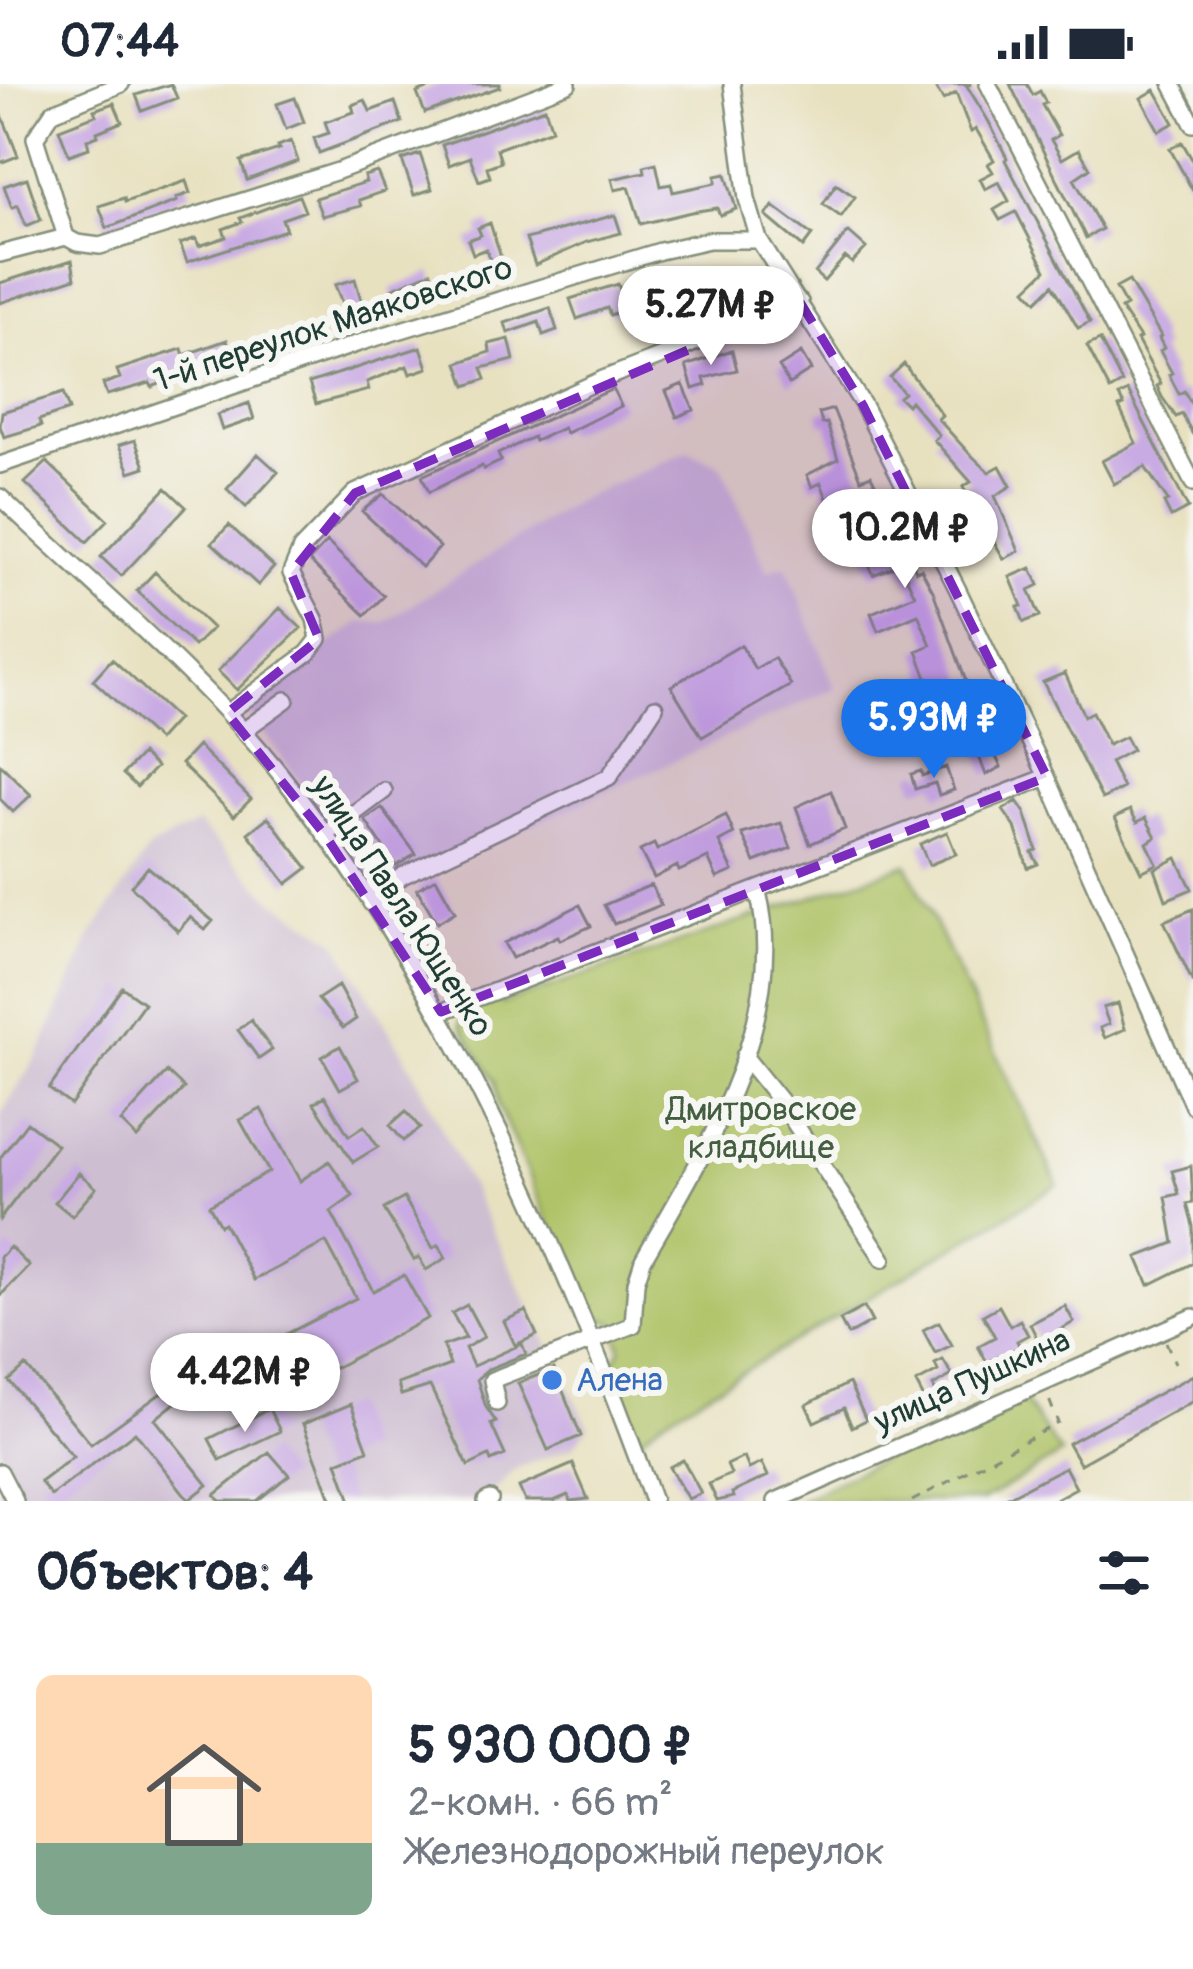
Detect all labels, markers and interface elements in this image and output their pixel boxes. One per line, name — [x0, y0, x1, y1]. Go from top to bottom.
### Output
text: 07:44 — [60, 14, 179, 70]
street label: 1-й переулок Маяковского — [149, 247, 517, 401]
pin: 5.27M ₽ — [600, 266, 822, 368]
text: 5.27M ₽ — [645, 280, 777, 329]
pin: 10.2M ₽ — [794, 489, 1016, 591]
text: 10.2M ₽ — [839, 503, 971, 552]
pin: 5.93M ₽ — [823, 679, 1045, 781]
text: 5.93M ₽ — [868, 693, 1000, 742]
street label: улица Павла Ющенко — [302, 767, 502, 1044]
park label: Дмитровское кладбище — [665, 1089, 856, 1168]
street label: улица Пушкина — [867, 1320, 1076, 1443]
pin: 4.42M ₽ — [134, 1333, 356, 1435]
text: 4.42M ₽ — [177, 1347, 313, 1396]
place label: Алена — [576, 1360, 663, 1401]
marker: Алена — [539, 1367, 565, 1393]
icon: filters — [1091, 1540, 1157, 1606]
text: Объектов: 4 — [36, 1541, 313, 1605]
text: 5 930 000 ₽ — [408, 1714, 694, 1778]
icon: home — [132, 1723, 276, 1867]
text: 2-комн. · 66 m² — [408, 1778, 673, 1827]
text: Железнодорожный переулок — [408, 1827, 885, 1876]

